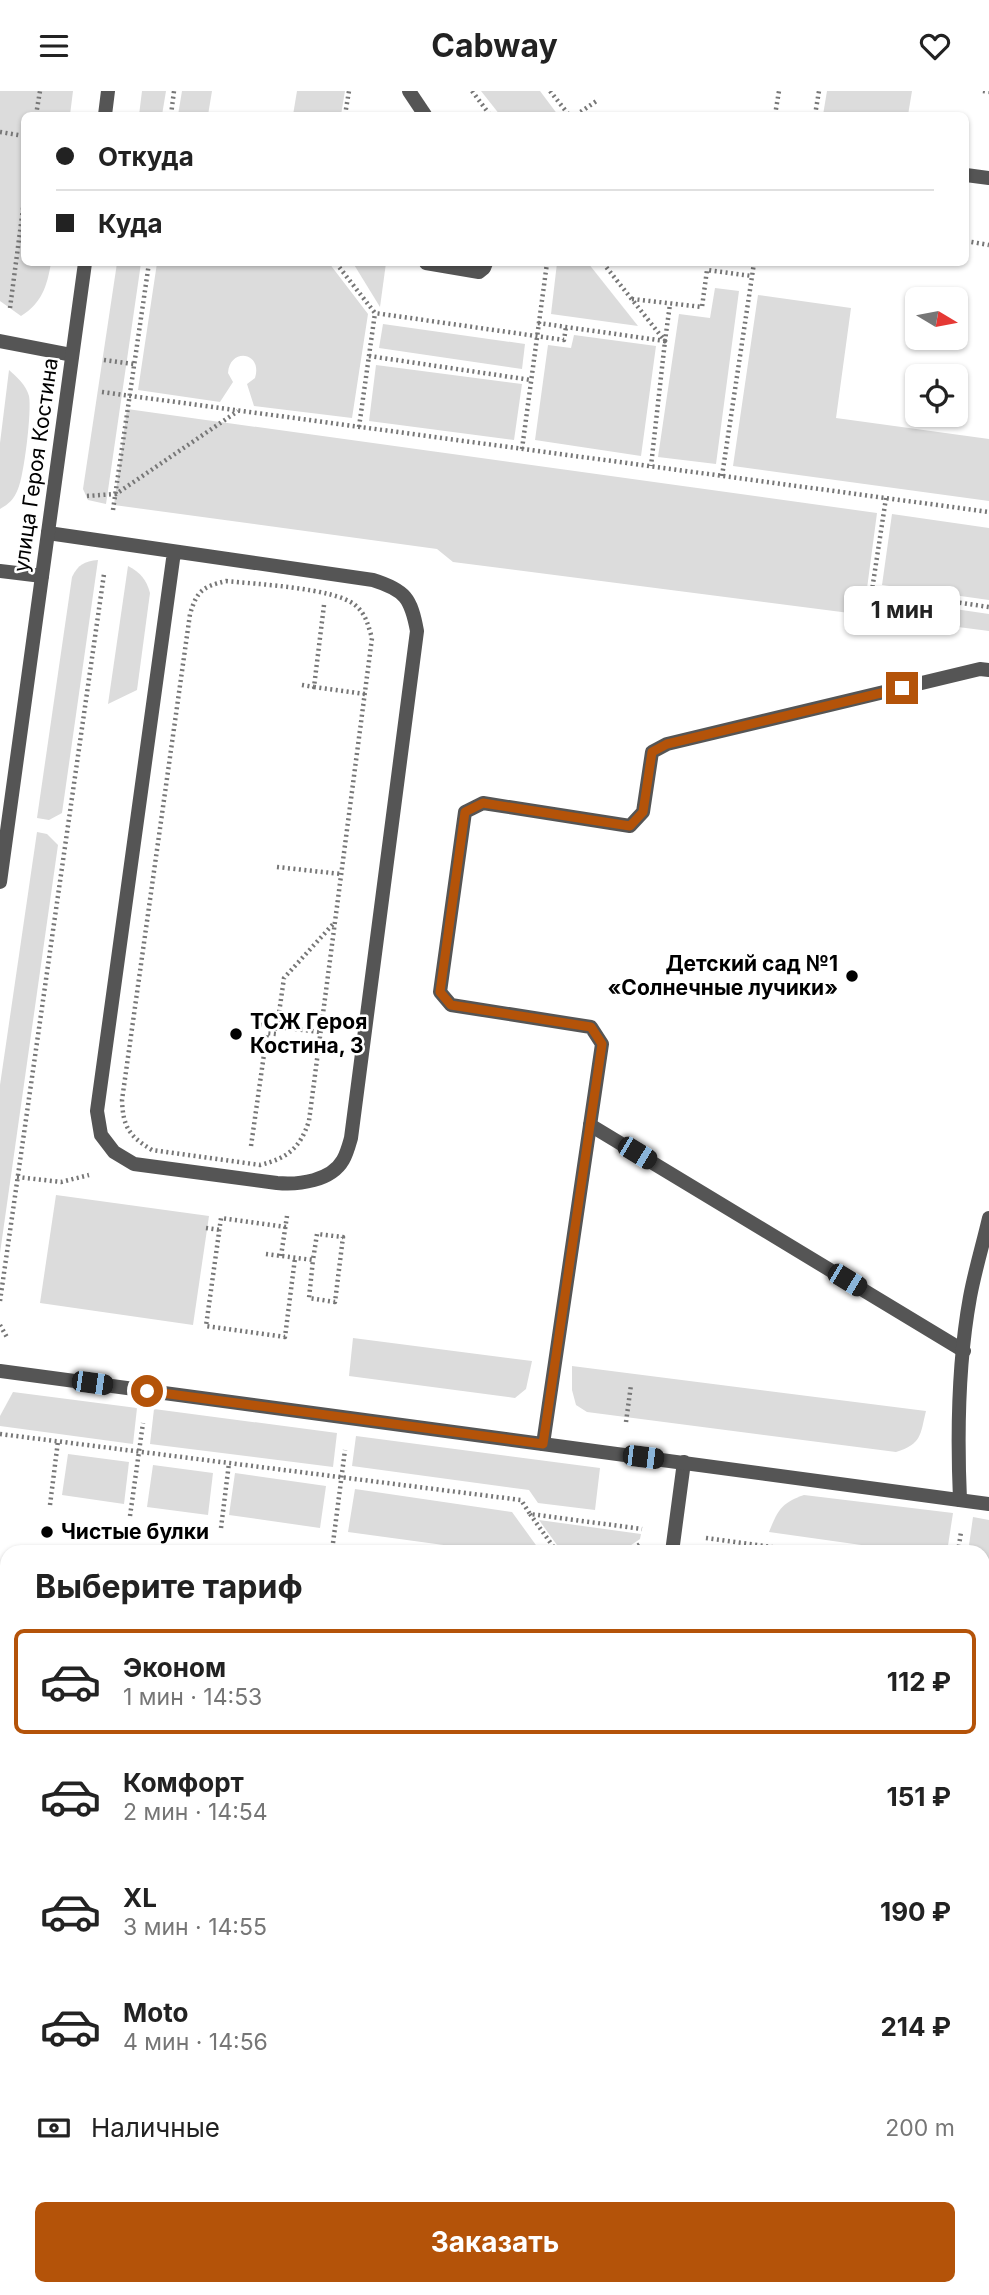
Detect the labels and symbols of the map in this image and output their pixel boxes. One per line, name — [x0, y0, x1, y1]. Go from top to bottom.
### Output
north arrow — [905, 287, 968, 350]
street label: улица Героя Костина — [8, 356, 63, 574]
callout: 1 мин — [844, 587, 960, 635]
route end — [886, 672, 918, 704]
place label: Детский сад №1 «Солнечные лучики» — [607, 951, 838, 1000]
marker: Детский сад №1 «Солнечные лучики» — [844, 968, 860, 984]
place label: ТСЖ Героя Костина, 3 — [250, 1009, 367, 1058]
marker: ТСЖ Героя Костина, 3 — [228, 1026, 244, 1042]
car — [614, 1133, 661, 1173]
car — [824, 1260, 871, 1300]
car — [70, 1370, 115, 1396]
route start — [131, 1375, 163, 1407]
car — [621, 1444, 666, 1470]
place label: Чистые булки — [61, 1519, 209, 1544]
marker: Чистые булки — [39, 1524, 55, 1540]

